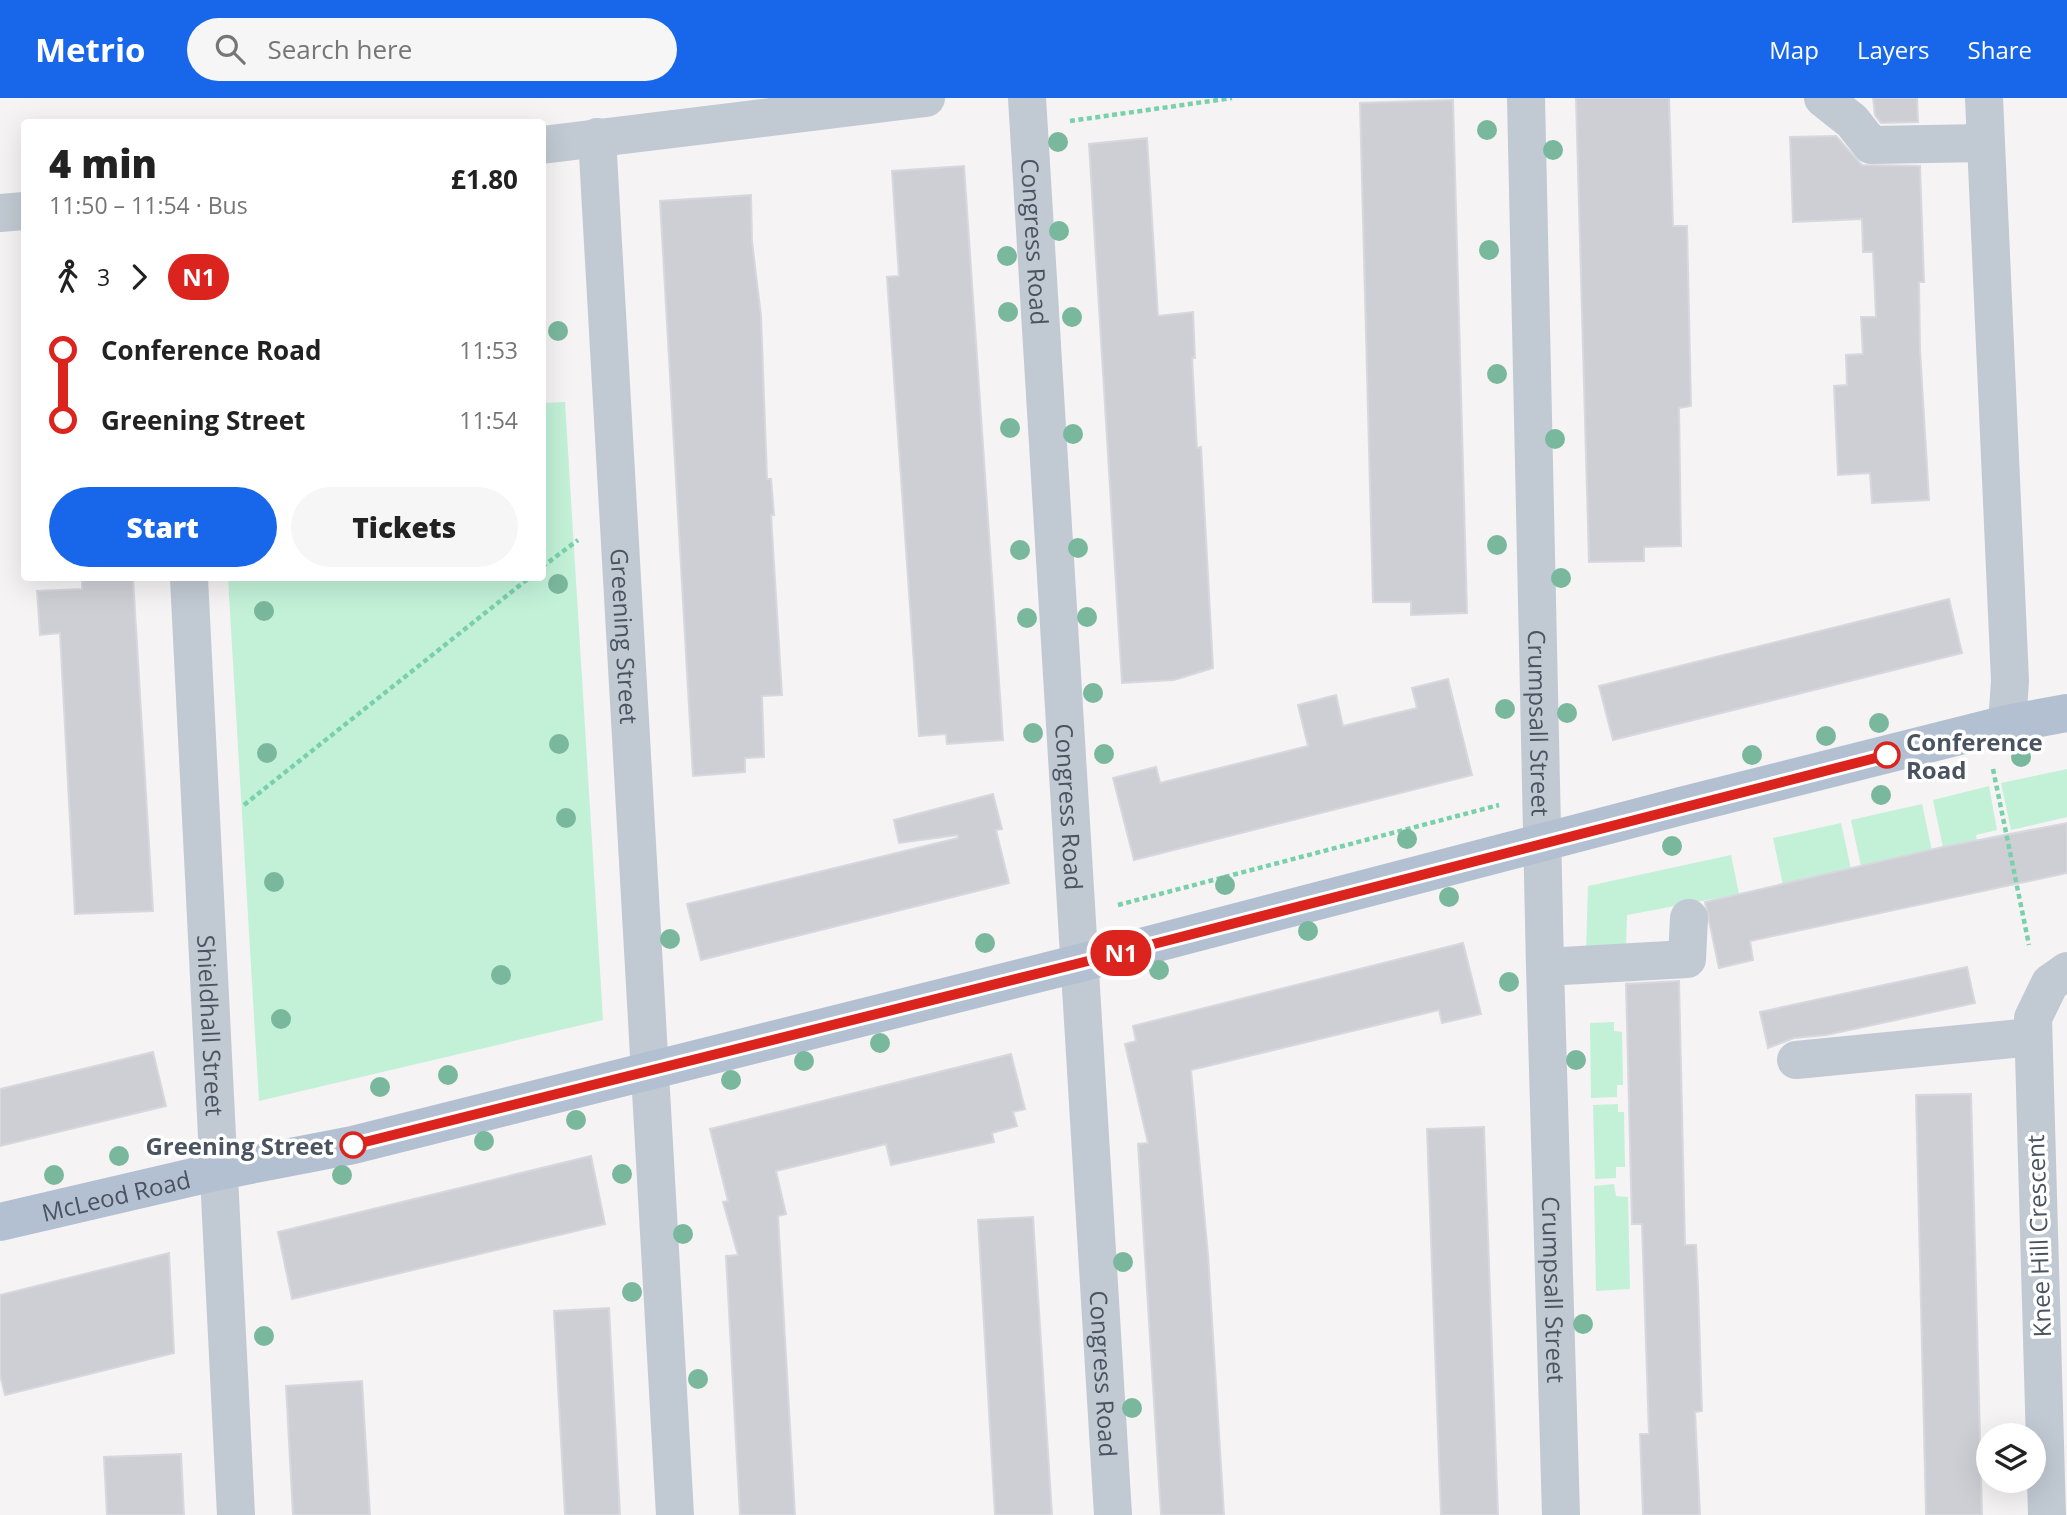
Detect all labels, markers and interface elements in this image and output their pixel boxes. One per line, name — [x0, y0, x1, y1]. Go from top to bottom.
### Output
search box — [187, 18, 677, 81]
text: Metrio — [35, 27, 145, 72]
icon: search — [211, 30, 249, 68]
text: Search here — [267, 31, 412, 67]
text: Map — [1769, 33, 1819, 66]
text: Layers — [1857, 33, 1930, 66]
text: Share — [1968, 33, 2032, 66]
text: 4 min — [49, 137, 157, 189]
street label: Congress Road — [1014, 157, 1057, 326]
text: £1.80 — [451, 161, 518, 197]
text: 11:50 – 11:54 · Bus — [49, 189, 248, 221]
icon: walk — [49, 258, 87, 296]
icon: forward — [120, 258, 158, 296]
text: N1 — [182, 260, 215, 293]
text: 3 — [97, 261, 110, 293]
text: Conference Road — [101, 332, 321, 368]
text: 11:53 — [459, 334, 518, 366]
text: Greening Street — [101, 402, 305, 438]
text: 11:54 — [459, 404, 518, 436]
button: Start — [49, 487, 277, 567]
button: Tickets — [291, 487, 518, 567]
street label: Greening Street — [604, 547, 647, 725]
street label: Crumpsall Street — [1521, 629, 1558, 817]
street label: Congress Road — [1048, 722, 1092, 891]
place label: Conference Road — [1906, 725, 2043, 786]
marker: Conference Road — [1874, 742, 1900, 768]
line badge: N1 — [1090, 930, 1152, 976]
street label: Shieldhall Street — [190, 934, 232, 1117]
text: N1 — [1104, 936, 1138, 969]
place label: Greening Street — [145, 1129, 334, 1162]
marker: Greening Street — [340, 1132, 366, 1158]
street label: Knee Hill Crescent — [2018, 1134, 2058, 1338]
street label: McLeod Road — [38, 1162, 194, 1228]
street label: Crumpsall Street — [1535, 1196, 1574, 1383]
street label: Congress Road — [1083, 1289, 1126, 1458]
map controls — [1976, 1423, 2046, 1493]
button: layers — [1976, 1423, 2046, 1493]

